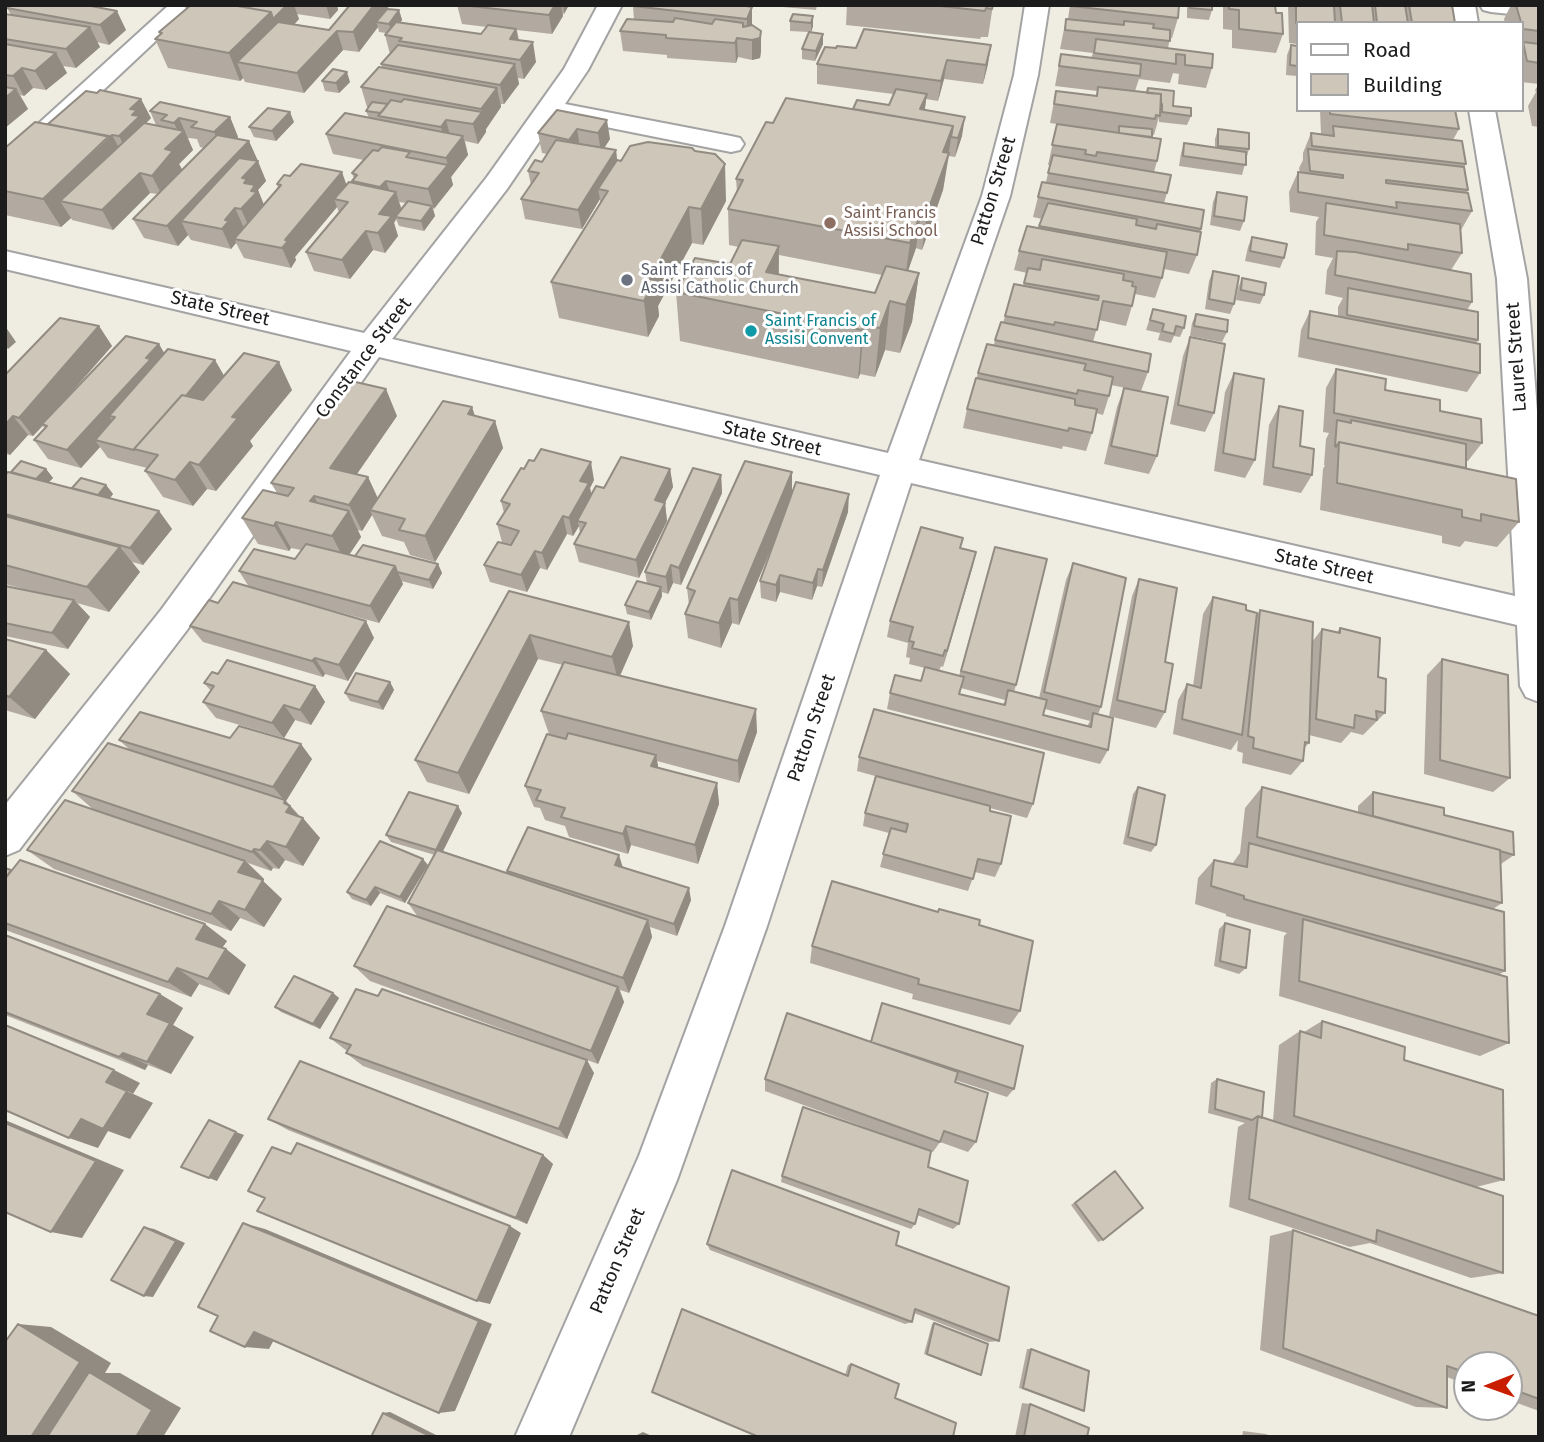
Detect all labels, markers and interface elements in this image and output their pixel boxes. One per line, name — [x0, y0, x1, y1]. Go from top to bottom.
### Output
legend — [1296, 21, 1523, 112]
text: Road — [1363, 37, 1411, 63]
text: Building — [1363, 72, 1442, 98]
street label: Patton Street — [967, 134, 1021, 248]
place label: Saint Francis Assisi School — [844, 204, 938, 242]
marker: Saint Francis Assisi School — [822, 215, 838, 231]
place label: Saint Francis of Assisi Catholic Church — [641, 261, 799, 299]
marker: Saint Francis of Assisi Catholic Church — [619, 272, 635, 288]
street label: State Street — [168, 287, 272, 331]
street label: Constance Street — [311, 293, 417, 423]
street label: Laurel Street — [1502, 301, 1532, 413]
place label: Saint Francis of Assisi Convent — [765, 312, 876, 350]
marker: Saint Francis of Assisi Convent — [743, 323, 759, 339]
street label: State Street — [720, 417, 824, 461]
street label: State Street — [1272, 545, 1376, 589]
street label: Patton Street — [783, 671, 841, 785]
street label: Patton Street — [586, 1205, 650, 1317]
north arrow — [1453, 1351, 1523, 1421]
text: N — [1457, 1380, 1480, 1393]

